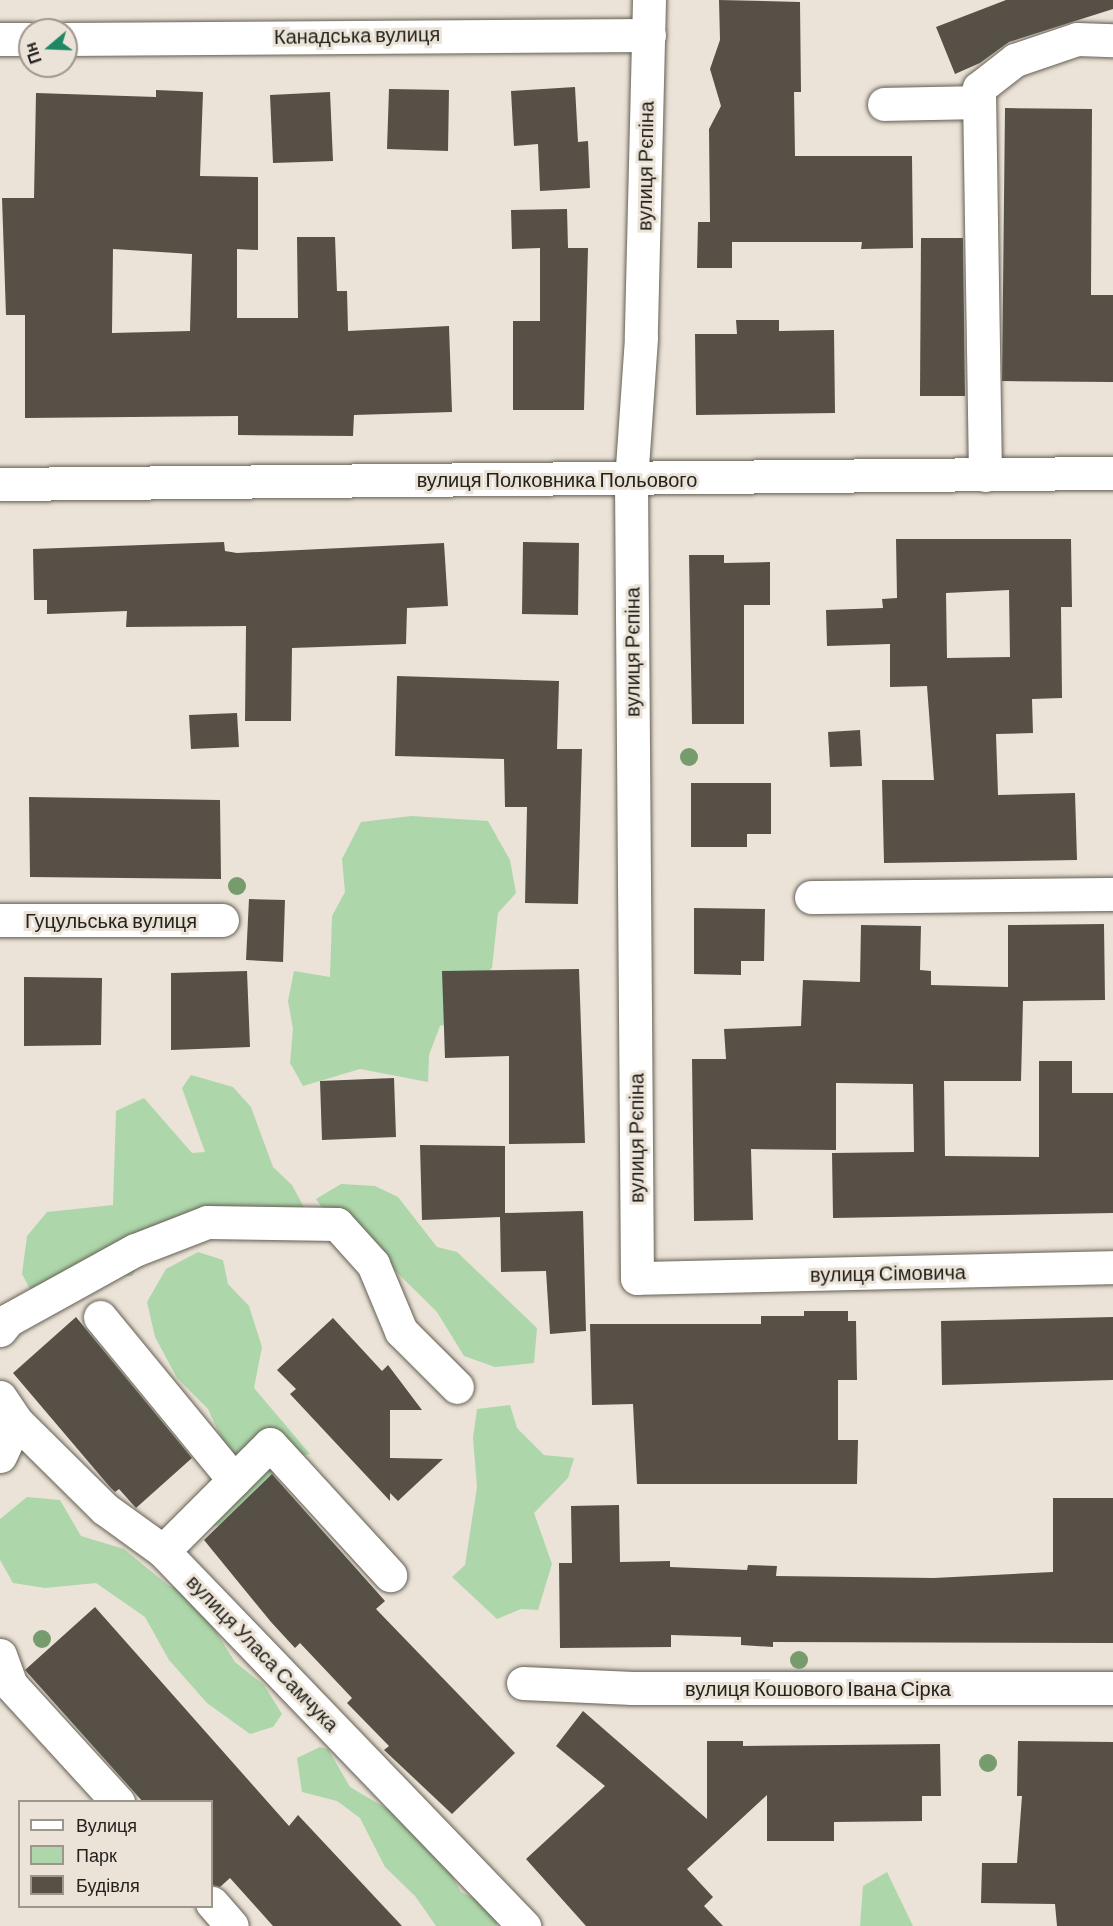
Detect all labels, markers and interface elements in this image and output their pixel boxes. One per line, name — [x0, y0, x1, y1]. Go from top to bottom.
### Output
north arrow — [18, 18, 78, 78]
street label: Канадська вулиця — [274, 22, 440, 48]
text: Пн — [20, 40, 45, 66]
street label: вулиця Рєпіна — [632, 101, 658, 231]
street label: вулиця Полковника Польового — [417, 467, 697, 491]
street label: вулиця Рєпіна — [620, 587, 644, 717]
street label: Гуцульська вулиця — [25, 908, 197, 932]
street label: вулиця Рєпіна — [624, 1073, 648, 1203]
street label: вулиця Сімовича — [810, 1260, 966, 1286]
street label: вулиця Уласа Самчука — [182, 1570, 344, 1736]
street label: вулиця Кошового Івана Сірка — [685, 1676, 951, 1700]
legend — [18, 1800, 213, 1908]
text: Вулиця — [76, 1814, 137, 1836]
text: Парк — [76, 1844, 117, 1866]
text: Будівля — [76, 1874, 140, 1896]

